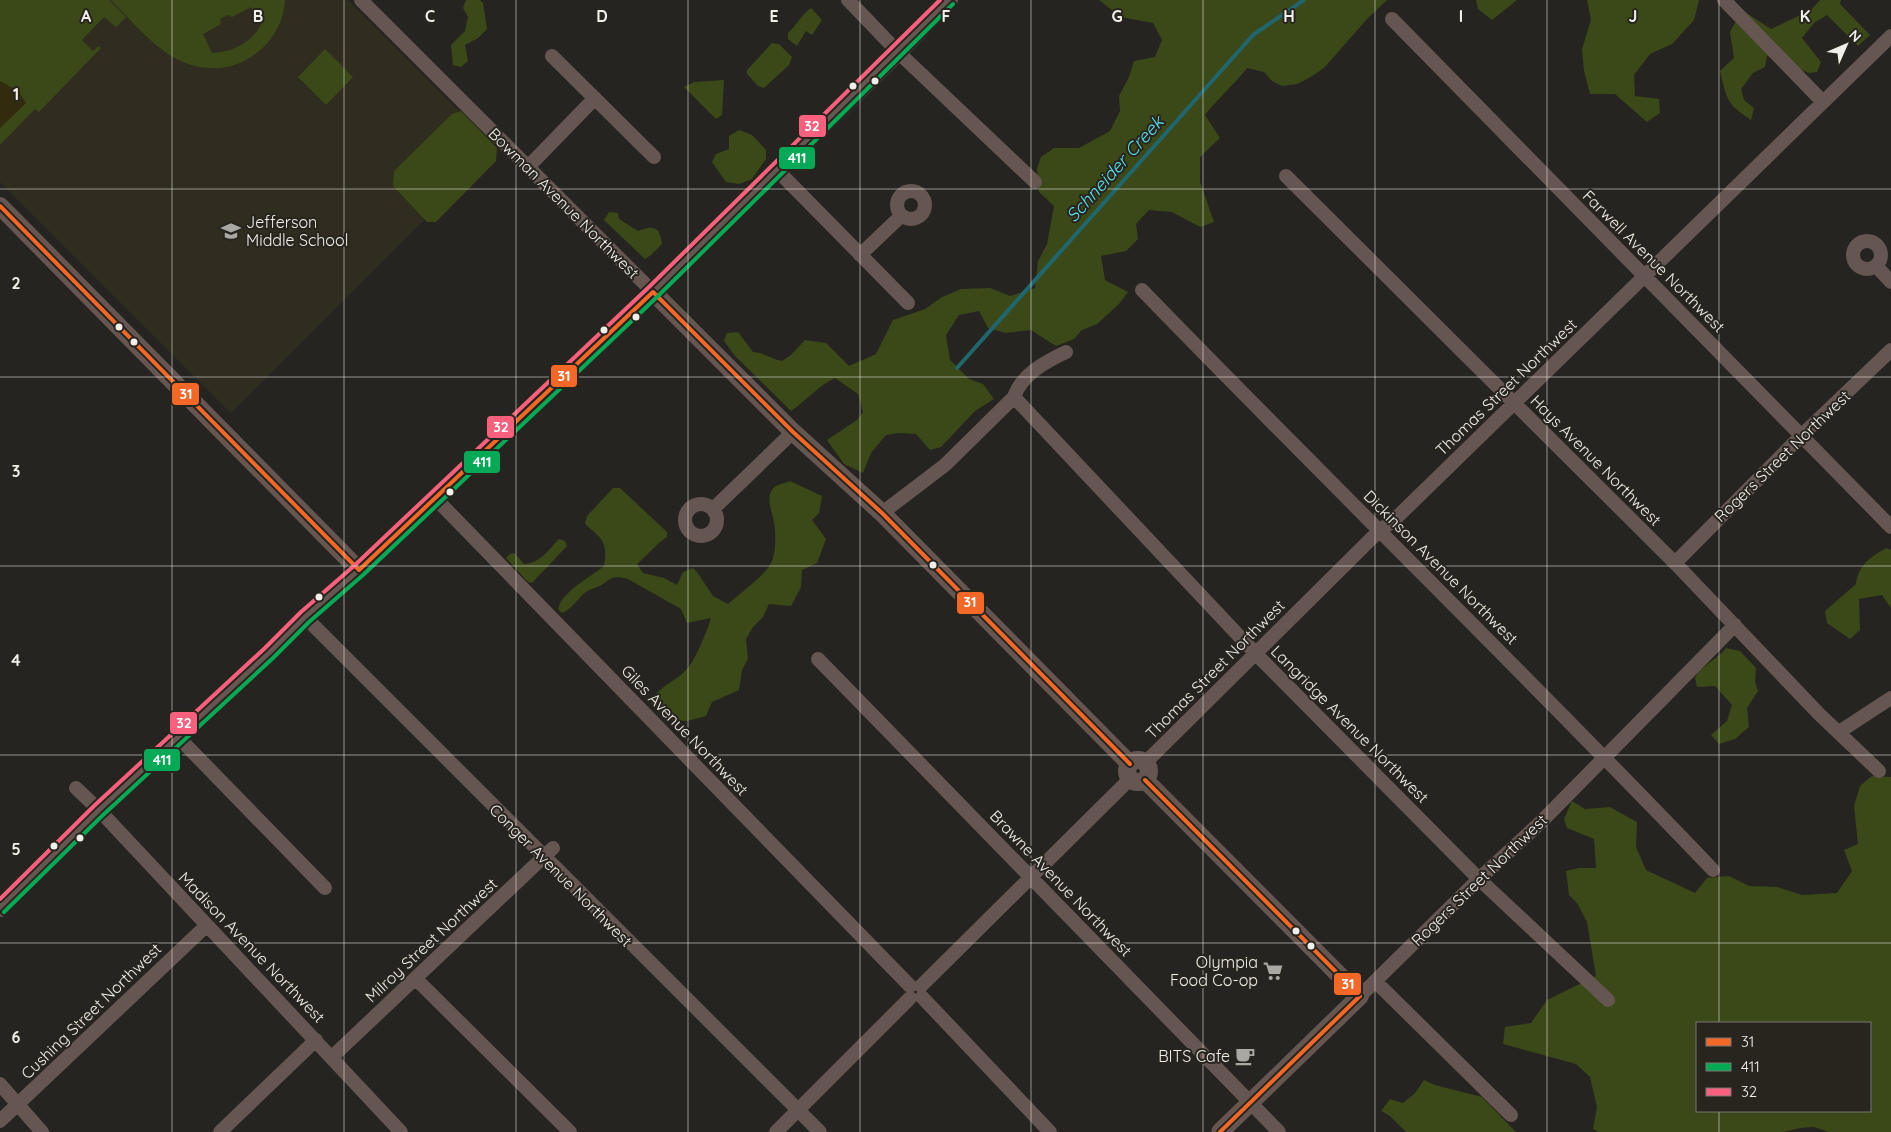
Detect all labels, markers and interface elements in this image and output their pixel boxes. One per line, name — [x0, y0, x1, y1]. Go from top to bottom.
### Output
text: A — [81, 6, 92, 26]
text: B — [253, 6, 263, 26]
text: C — [425, 6, 435, 26]
text: D — [596, 6, 608, 26]
text: E — [769, 6, 779, 26]
text: F — [942, 6, 951, 26]
text: G — [1111, 6, 1123, 26]
text: H — [1283, 6, 1295, 26]
text: I — [1459, 6, 1463, 26]
text: J — [1629, 6, 1637, 26]
text: K — [1800, 6, 1810, 26]
north arrow — [1821, 20, 1871, 70]
text: N — [1845, 26, 1865, 46]
unlabelled marker — [870, 76, 880, 86]
unlabelled marker — [848, 81, 858, 91]
text: 1 — [13, 84, 19, 104]
water label: Schneider Creek — [1061, 110, 1169, 227]
line badge: 32 — [798, 114, 827, 138]
text: 32 — [804, 117, 820, 135]
street label: Bowman Avenue Northwest — [484, 123, 644, 283]
line badge: 411 — [778, 146, 816, 170]
text: 411 — [788, 149, 806, 167]
street label: Farwell Avenue Northwest — [1579, 186, 1729, 336]
place label: Jefferson Middle School — [246, 212, 348, 250]
school or university icon: Jefferson Middle School — [220, 220, 242, 242]
text: 2 — [11, 273, 21, 293]
unlabelled marker — [631, 312, 641, 322]
street label: Thomas Street Northwest — [1431, 314, 1581, 460]
unlabelled marker — [114, 322, 124, 332]
unlabelled marker — [599, 325, 609, 335]
unlabelled marker — [129, 337, 139, 347]
line badge: 31 — [550, 364, 578, 388]
text: 31 — [558, 367, 570, 385]
line badge: 31 — [171, 382, 200, 406]
text: 31 — [180, 385, 192, 403]
street label: Rogers Street Northwest — [1710, 386, 1854, 526]
street label: Hays Avenue Northwest — [1526, 390, 1666, 530]
line badge: 32 — [486, 415, 515, 439]
text: 32 — [493, 418, 509, 436]
line badge: 411 — [463, 450, 501, 474]
text: 411 — [473, 453, 491, 471]
text: 3 — [12, 461, 20, 481]
street label: Dickinson Avenue Northwest — [1360, 486, 1522, 648]
unlabelled marker — [445, 487, 455, 497]
unlabelled marker — [928, 560, 938, 570]
line badge: 31 — [956, 591, 985, 615]
unlabelled marker — [314, 592, 324, 602]
text: 31 — [964, 593, 976, 611]
street label: Thomas Street Northwest — [1141, 595, 1289, 743]
street label: Langridge Avenue Northwest — [1267, 641, 1433, 807]
text: 4 — [11, 650, 21, 670]
street label: Giles Avenue Northwest — [617, 660, 753, 800]
line badge: 32 — [169, 711, 198, 735]
text: 32 — [176, 714, 192, 732]
line badge: 411 — [143, 748, 181, 772]
text: 411 — [153, 751, 171, 769]
street label: Conger Avenue Northwest — [485, 799, 637, 951]
street label: Brawne Avenue Northwest — [986, 806, 1136, 960]
street label: Rogers Street Northwest — [1407, 810, 1551, 950]
unlabelled marker — [75, 833, 85, 843]
text: 5 — [11, 839, 21, 859]
unlabelled marker — [49, 841, 59, 851]
street label: Madison Avenue Northwest — [175, 867, 329, 1027]
street label: Milroy Street Northwest — [361, 874, 501, 1006]
unlabelled marker — [1291, 926, 1301, 936]
street label: Cushing Street Northwest — [17, 939, 165, 1083]
unlabelled marker — [1306, 941, 1316, 951]
place label: Olympia Food Co-op — [1170, 952, 1258, 990]
supermarket icon: Olympia Food Co-op — [1262, 960, 1284, 982]
line badge: 31 — [1333, 972, 1362, 996]
text: 31 — [1342, 975, 1354, 993]
legend — [1696, 1022, 1871, 1112]
text: 6 — [12, 1027, 21, 1047]
text: 31 — [1741, 1032, 1754, 1051]
cafe icon: BITS Cafe — [1234, 1045, 1256, 1067]
place label: BITS Cafe — [1158, 1046, 1230, 1066]
text: 411 — [1741, 1057, 1760, 1076]
text: 32 — [1741, 1082, 1757, 1101]

